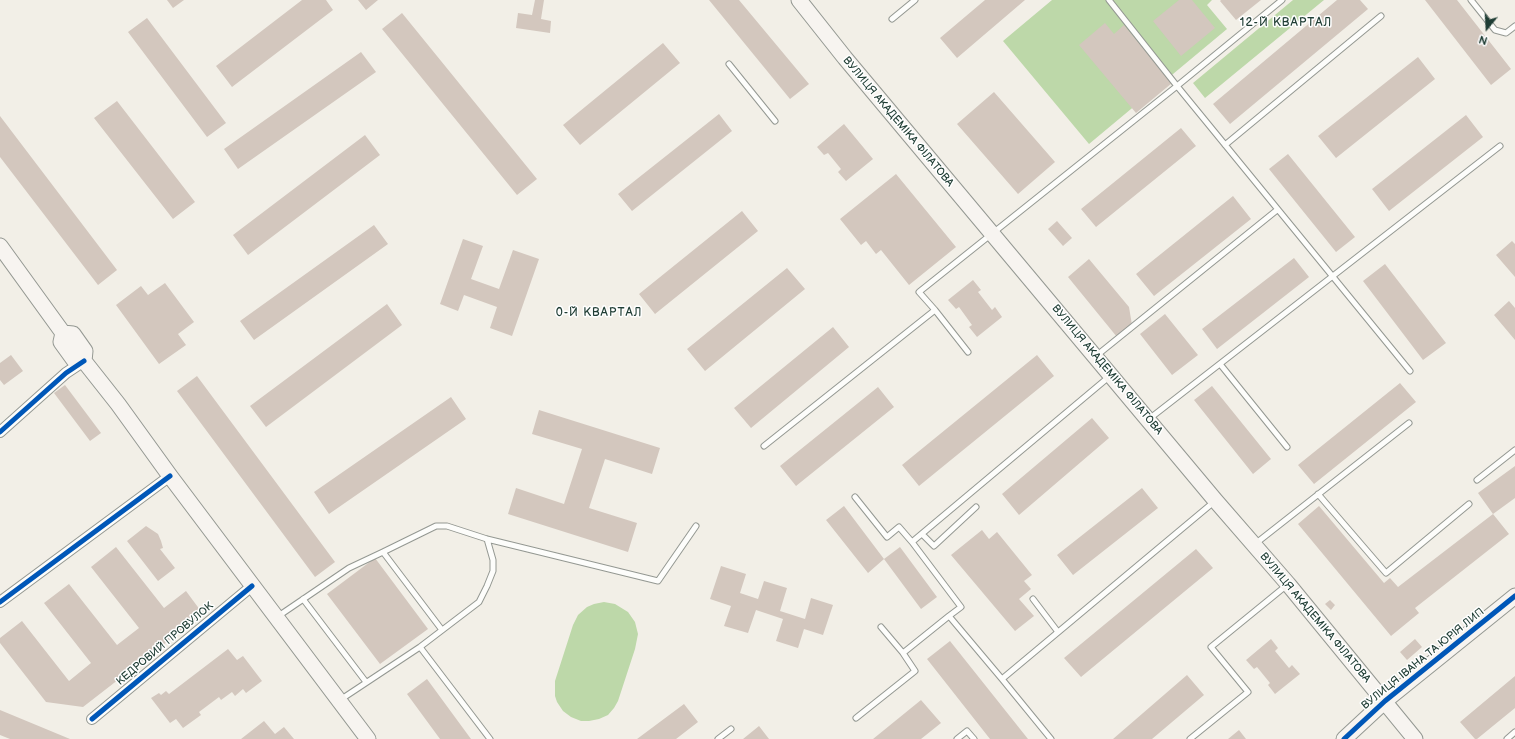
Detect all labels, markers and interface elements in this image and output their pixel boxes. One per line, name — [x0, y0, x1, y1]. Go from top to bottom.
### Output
north arrow — [1467, 8, 1507, 48]
district label: 12-Й КВАРТАЛ — [1240, 16, 1332, 30]
text: N — [1477, 32, 1489, 47]
street label: ВУЛИЦЯ АКАДЕМІКА ФІЛАТОВА — [840, 54, 956, 190]
street label: ВУЛИЦЯ АКАДЕМІКА ФІЛАТОВА — [1049, 302, 1165, 438]
district label: 0-Й КВАРТАЛ — [556, 306, 642, 320]
street label: ВУЛИЦЯ АКАДЕМІКА ФІЛАТОВА — [1257, 550, 1373, 686]
street label: КЕДРОВИЙ ПРОВУЛОК — [114, 600, 216, 688]
street label: ВУЛИЦЯ ІВАНА ТА ЮРІЯ ЛИП — [1359, 605, 1487, 713]

